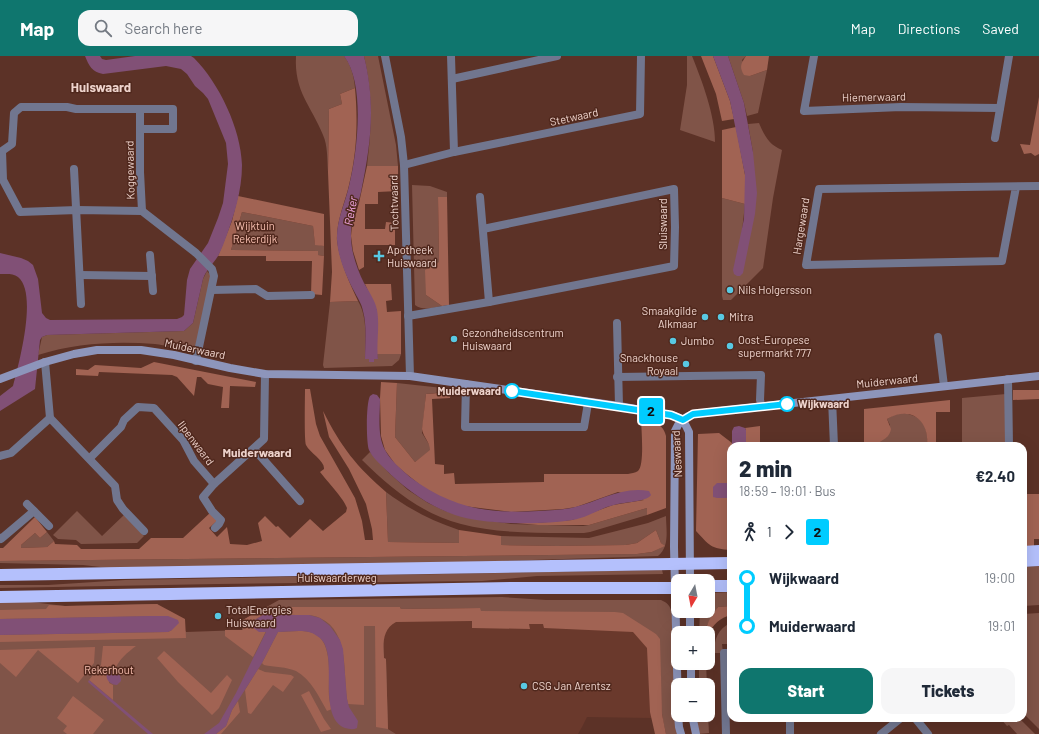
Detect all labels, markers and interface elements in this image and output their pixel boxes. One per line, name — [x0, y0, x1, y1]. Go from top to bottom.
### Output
search box — [78, 10, 358, 46]
text: Map — [20, 17, 54, 40]
icon: search — [92, 17, 114, 39]
text: Search here — [124, 19, 202, 37]
text: Map — [851, 20, 876, 37]
text: Directions — [898, 20, 960, 37]
text: Saved — [982, 20, 1019, 37]
district label: Huiswaard — [71, 79, 131, 95]
street label: Hiemerwaard — [842, 89, 906, 104]
street label: Stetwaard — [549, 105, 599, 128]
street label: Koggewaard — [122, 140, 137, 200]
street label: Tochtwaard — [387, 175, 400, 231]
water label: Reker — [341, 194, 360, 226]
street label: Hargewaard — [790, 197, 811, 255]
street label: Sluiswaard — [656, 198, 669, 250]
park label: Wijktuin Rekerdijk — [233, 219, 278, 245]
place label: Apotheek Huiswaard — [387, 243, 437, 269]
marker: Apotheek Huiswaard — [374, 251, 384, 261]
place label: Nils Holgersson — [738, 283, 812, 296]
marker: Nils Holgersson — [725, 285, 735, 295]
place label: Smaakgilde Alkmaar — [642, 304, 697, 330]
place label: Mitra — [729, 310, 753, 323]
marker: Smaakgilde Alkmaar — [700, 312, 710, 322]
marker: Mitra — [716, 312, 726, 322]
place label: Gezondheidscentrum Huiswaard — [462, 326, 564, 352]
place label: Oost-Europese supermarkt 777 — [738, 333, 811, 359]
marker: Gezondheidscentrum Huiswaard — [449, 334, 459, 344]
place label: Jumbo — [681, 334, 714, 347]
street label: Muiderwaard — [164, 336, 227, 361]
marker: Jumbo — [668, 336, 678, 346]
marker: Oost-Europese supermarkt 777 — [725, 341, 735, 351]
place label: Snackhouse Royaal — [620, 351, 678, 377]
marker: Snackhouse Royaal — [681, 359, 691, 369]
street label: Muiderwaard — [856, 371, 918, 390]
marker: Muiderwaard — [504, 383, 520, 399]
place label: Muiderwaard — [438, 384, 501, 397]
marker: Wijkwaard — [779, 396, 795, 412]
place label: Wijkwaard — [798, 397, 849, 410]
line badge: 2 — [638, 398, 664, 424]
text: 2 — [647, 402, 655, 419]
street label: Ilpenwaard — [176, 418, 217, 467]
street label: Neswaard — [669, 430, 684, 478]
district label: Muiderwaard — [222, 445, 292, 459]
text: 2 min — [739, 455, 792, 481]
text: €2.40 — [975, 467, 1015, 485]
text: 18:59 – 19:01 · Bus — [739, 483, 836, 499]
icon: walk — [739, 521, 761, 543]
icon: forward — [778, 521, 800, 543]
text: 2 — [814, 523, 821, 540]
text: 1 — [767, 524, 772, 540]
text: Wijkwaard — [769, 569, 839, 587]
text: 19:00 — [985, 570, 1015, 586]
street label: Huiswaarderweg — [297, 571, 377, 584]
north arrow — [671, 574, 715, 618]
map controls — [671, 574, 715, 722]
place label: TotalEnergies Huiswaard — [226, 603, 292, 629]
marker: TotalEnergies Huiswaard — [213, 611, 223, 621]
text: Muiderwaard — [769, 617, 856, 635]
text: 19:01 — [988, 618, 1015, 634]
button: + — [671, 626, 715, 670]
park label: Rekerhout — [84, 663, 134, 676]
button: Start — [739, 668, 873, 714]
button: Tickets — [881, 668, 1015, 714]
button: − — [671, 678, 715, 722]
place label: CSG Jan Arentsz — [532, 679, 611, 692]
marker: CSG Jan Arentsz — [519, 681, 529, 691]

